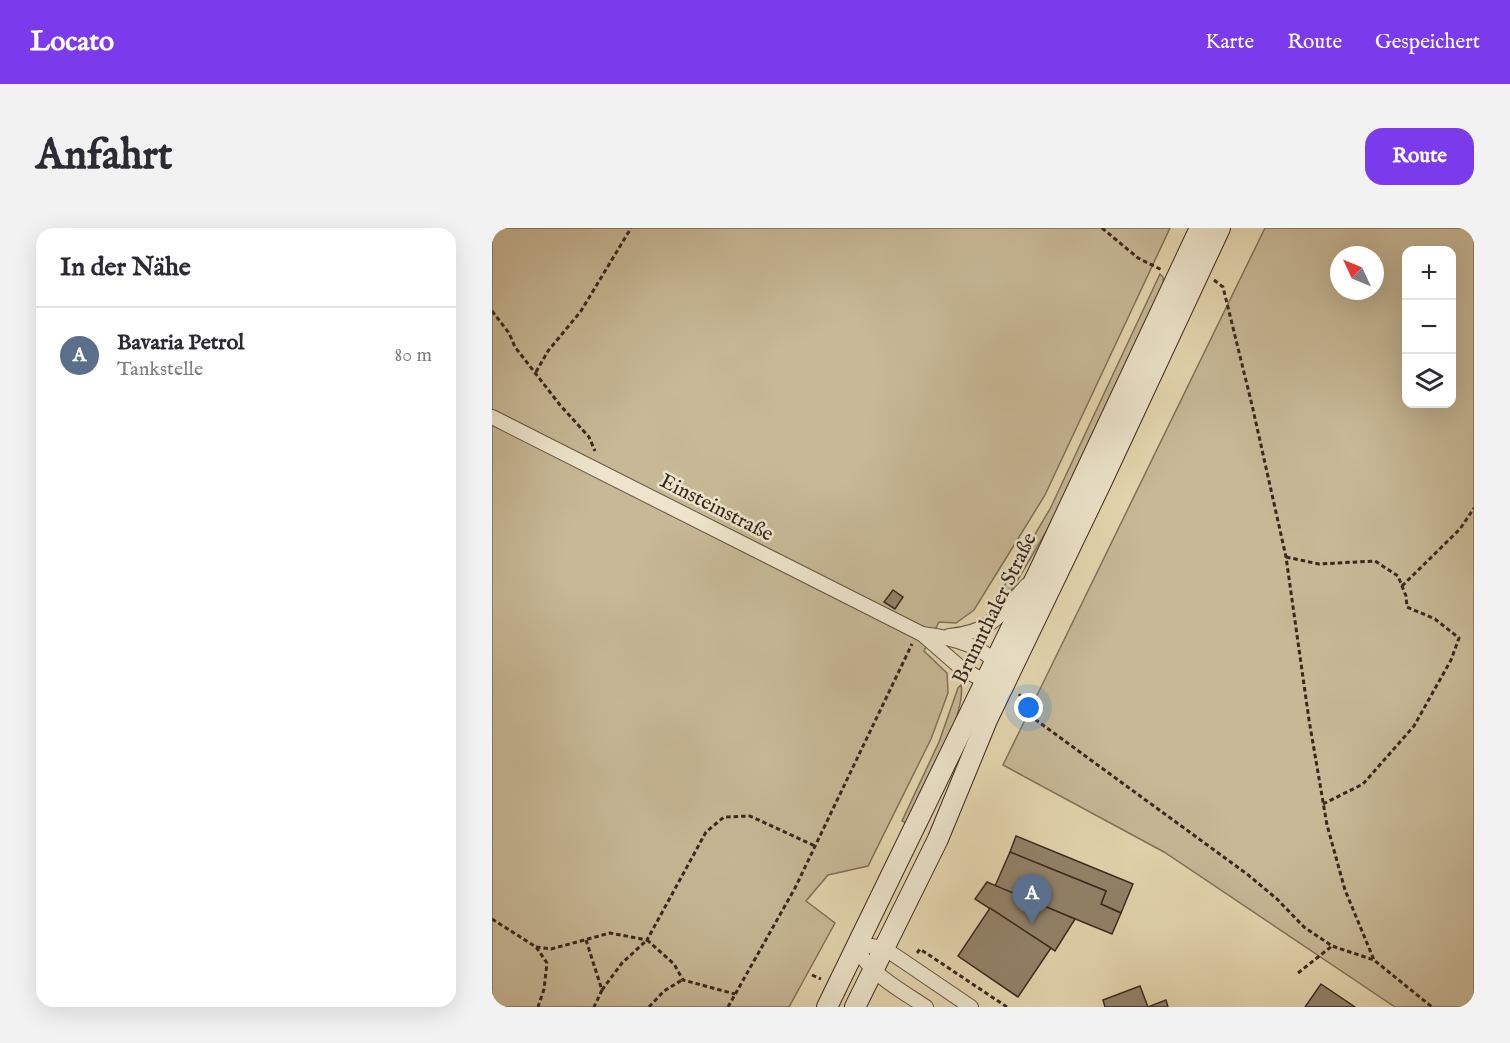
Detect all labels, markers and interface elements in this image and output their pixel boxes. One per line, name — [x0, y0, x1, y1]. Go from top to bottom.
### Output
text: Locato — [30, 25, 114, 60]
text: Karte — [1205, 29, 1254, 56]
text: Route — [1287, 29, 1342, 56]
text: Gespeichert — [1375, 29, 1480, 56]
button: Route — [1365, 128, 1474, 185]
text: Anfahrt — [36, 130, 172, 183]
north arrow — [1330, 246, 1384, 300]
map controls — [1402, 246, 1456, 408]
button: + — [1402, 246, 1456, 300]
text: In der Nähe — [60, 251, 191, 284]
button: − — [1402, 300, 1456, 354]
text: Bavaria Petrol — [117, 329, 244, 357]
text: A — [73, 343, 86, 368]
text: 80 m — [395, 343, 432, 368]
button: layers — [1402, 354, 1456, 408]
text: Tankstelle — [117, 357, 203, 382]
street label: Einsteinstraße — [655, 468, 778, 549]
street label: Brunnthaler Straße — [947, 528, 1044, 689]
your location — [1014, 693, 1043, 722]
pin: A — [1012, 874, 1052, 924]

